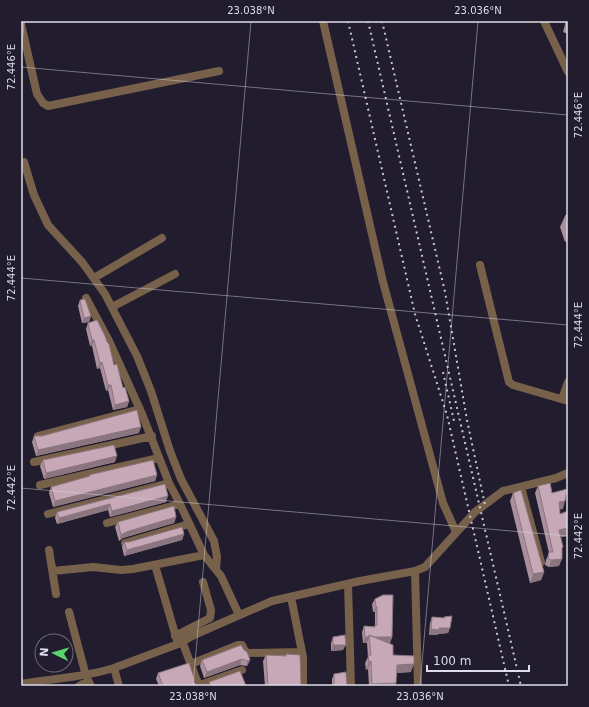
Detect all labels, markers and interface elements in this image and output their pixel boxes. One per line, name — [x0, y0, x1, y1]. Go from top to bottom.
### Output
text: 23.038°N — [227, 5, 275, 16]
text: 23.036°N — [454, 5, 502, 16]
text: 72.446°E — [6, 44, 17, 90]
text: 72.446°E — [573, 92, 584, 138]
text: 72.444°E — [6, 255, 17, 301]
text: 72.444°E — [573, 302, 584, 348]
text: 72.442°E — [6, 465, 17, 511]
text: 72.442°E — [573, 513, 584, 559]
north arrow — [34, 633, 74, 673]
text: N — [38, 647, 51, 657]
scale bar — [427, 647, 529, 673]
text: 100 m — [433, 654, 471, 668]
text: 23.038°N — [169, 691, 217, 702]
text: 23.036°N — [396, 691, 444, 702]

